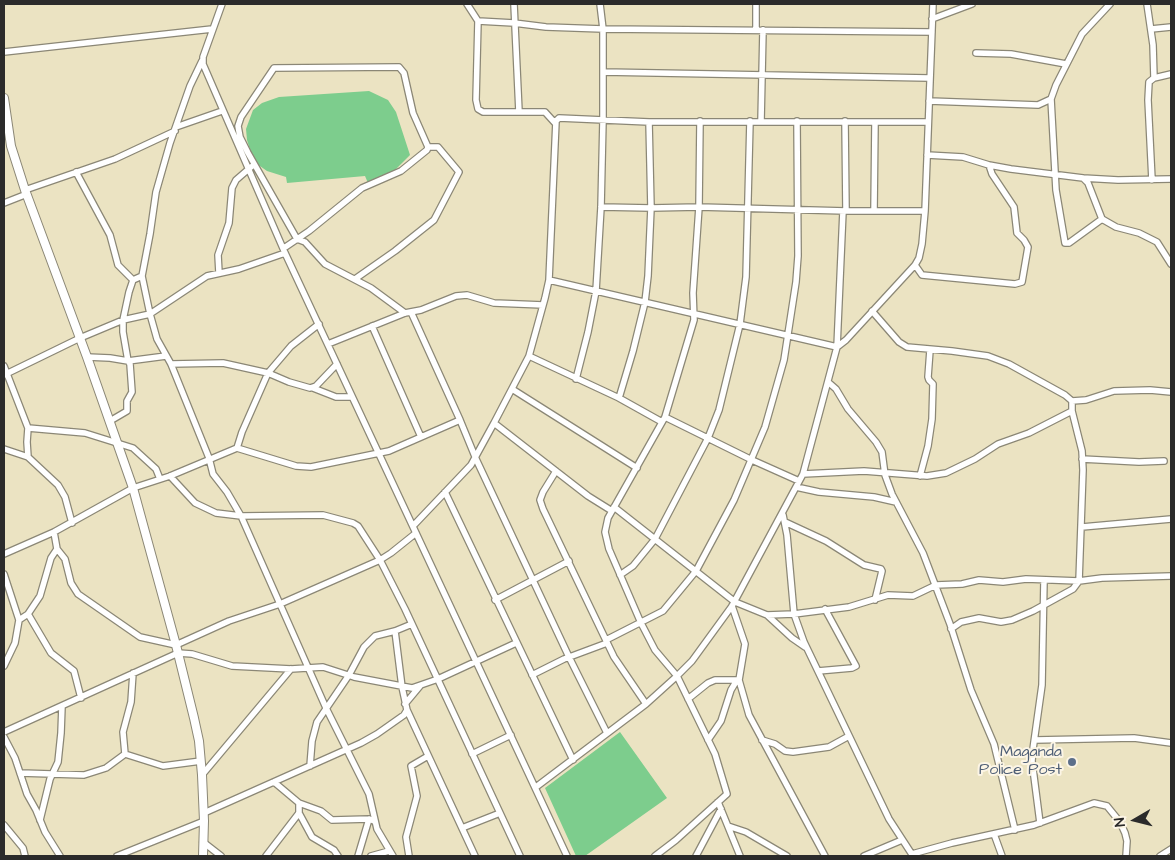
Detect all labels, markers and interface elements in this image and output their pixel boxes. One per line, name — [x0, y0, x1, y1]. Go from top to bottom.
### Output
place label: Maganda Police Post — [979, 743, 1062, 781]
marker: Maganda Police Post — [1066, 756, 1078, 768]
north arrow — [1110, 795, 1160, 845]
text: N — [1110, 816, 1131, 828]

